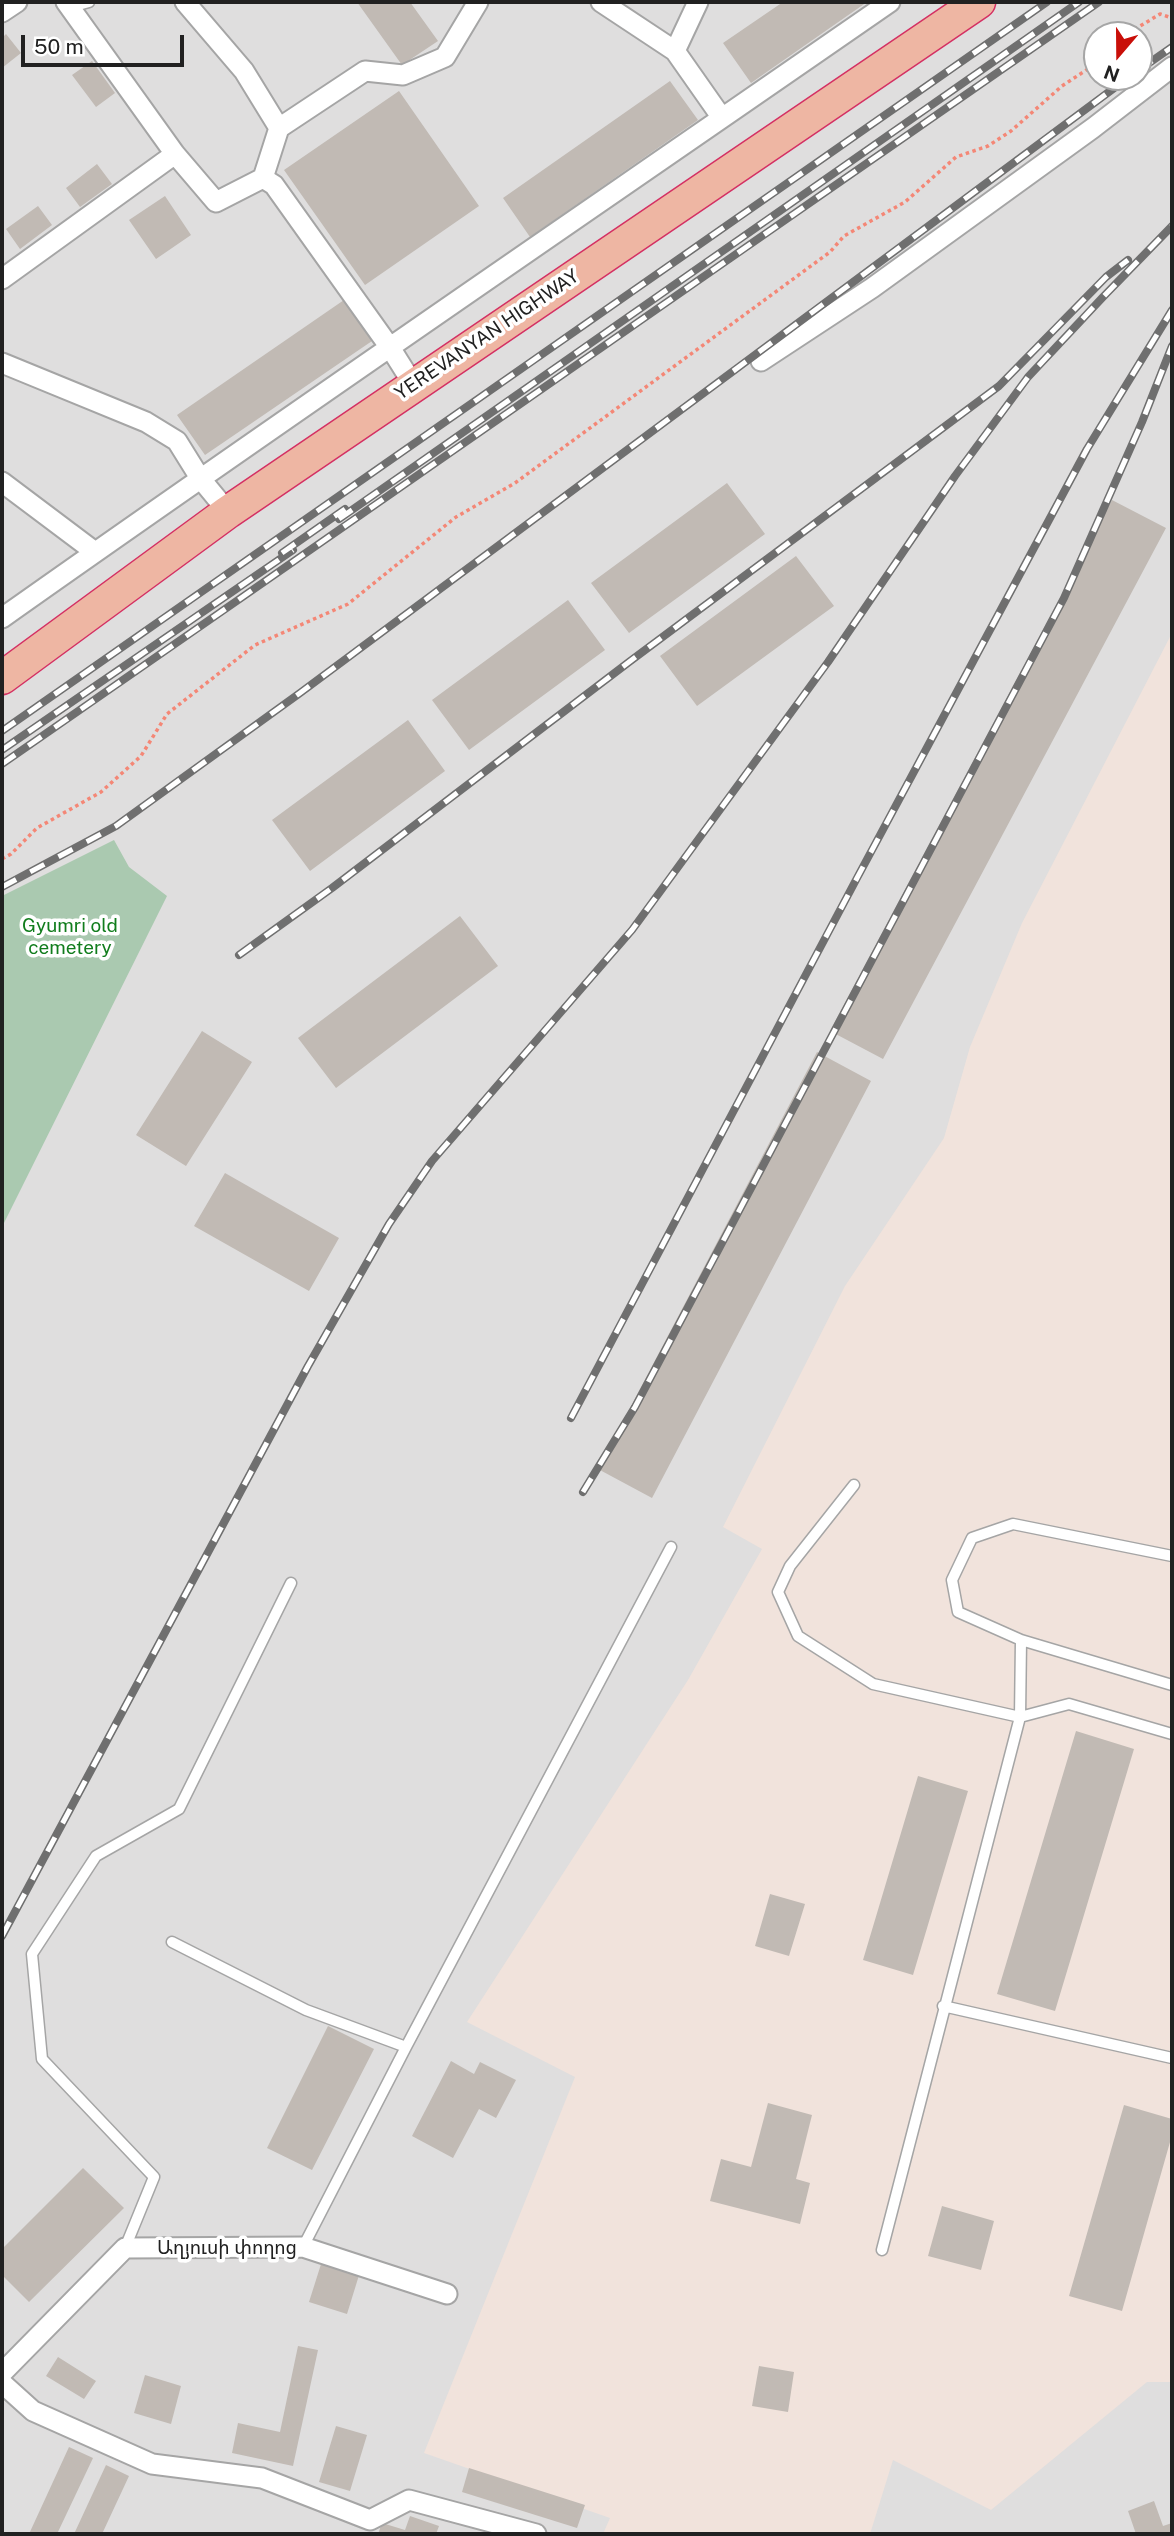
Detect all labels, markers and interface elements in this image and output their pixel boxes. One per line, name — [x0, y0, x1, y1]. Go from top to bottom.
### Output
scale bar — [24, 21, 187, 65]
north arrow — [1083, 21, 1153, 91]
text: 50 m — [34, 34, 84, 59]
text: N — [1101, 61, 1122, 87]
street label: YEREVANYAN HIGHWAY — [391, 265, 583, 405]
park label: Gyumri old cemetery — [22, 915, 118, 959]
street label: Աղյուսի փողոց — [157, 2237, 297, 2259]

